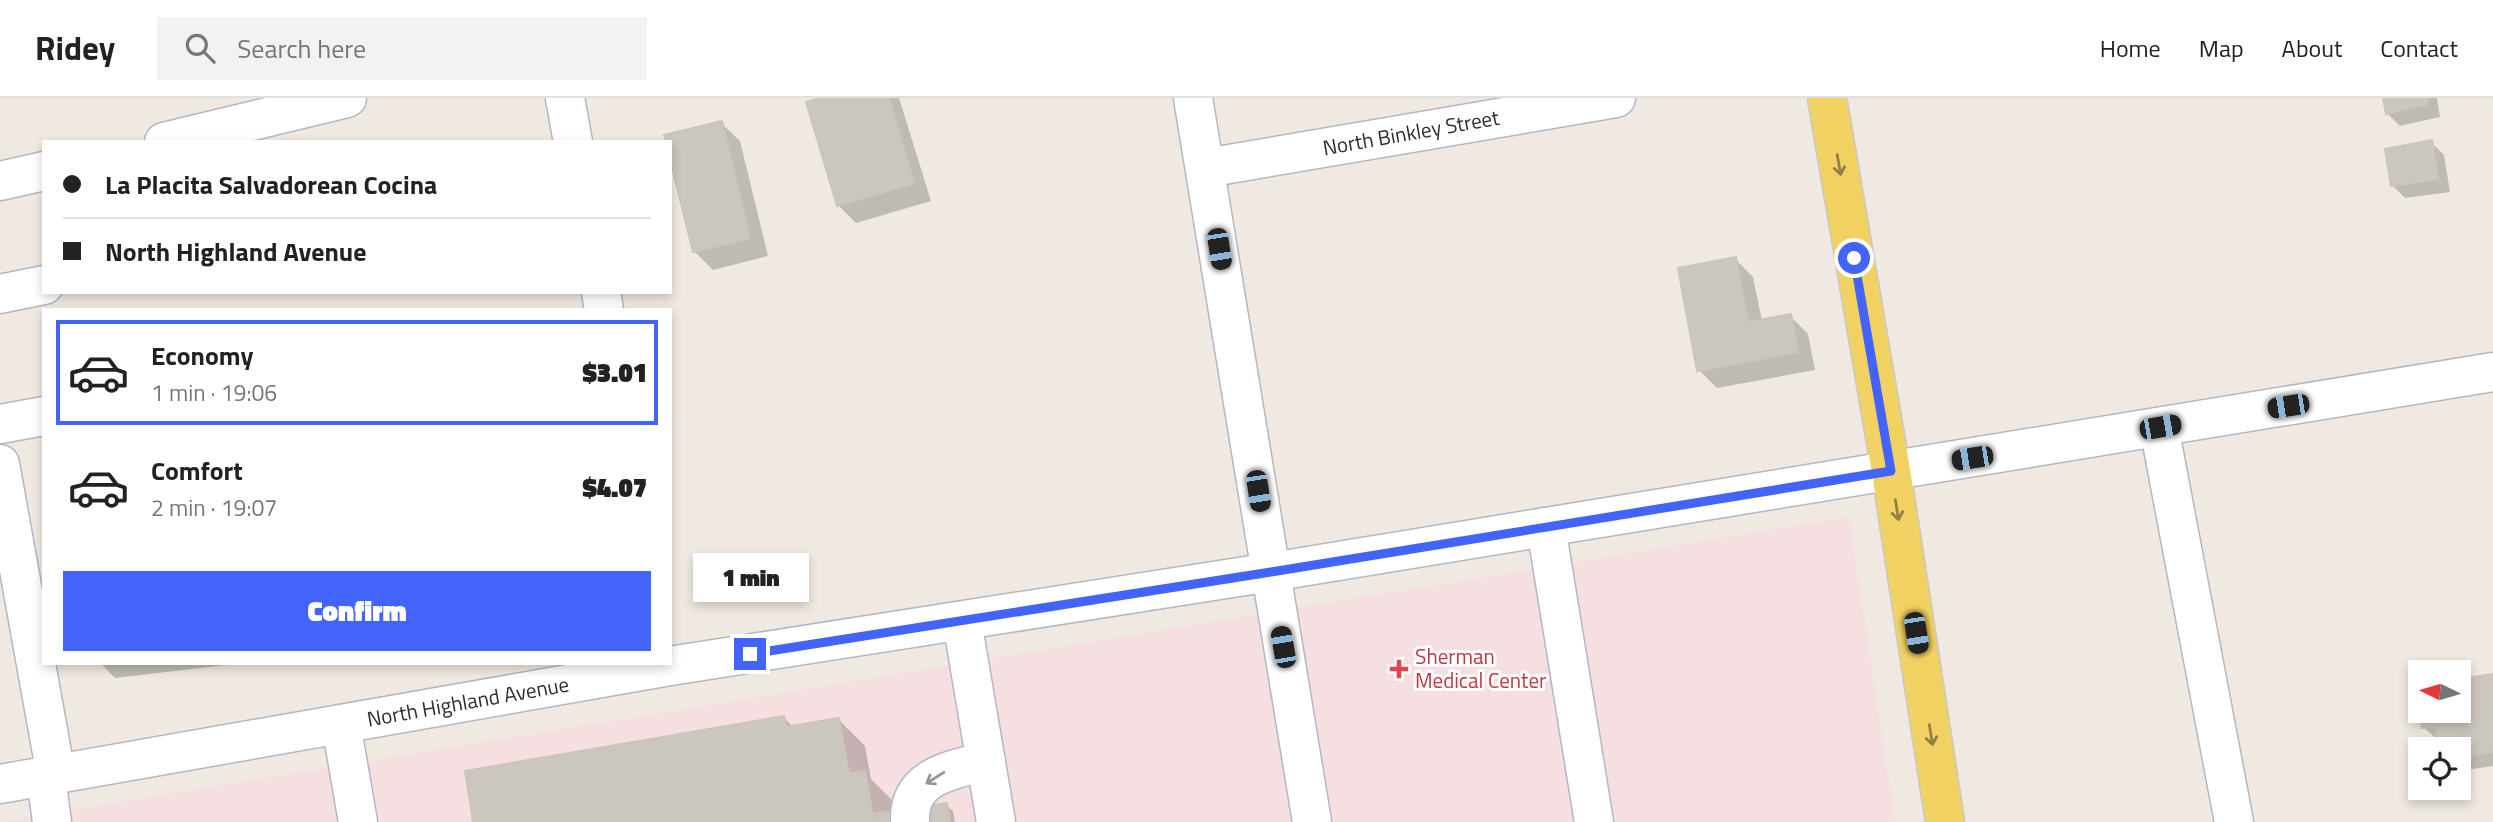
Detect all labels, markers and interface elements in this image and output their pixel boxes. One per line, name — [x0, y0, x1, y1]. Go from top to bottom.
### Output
search box — [157, 17, 647, 80]
text: Ridey — [35, 23, 115, 73]
icon: search — [181, 29, 219, 67]
text: Search here — [237, 29, 366, 68]
text: Home — [2100, 30, 2161, 66]
text: Map — [2199, 30, 2244, 66]
text: About — [2282, 30, 2342, 66]
text: Contact — [2380, 30, 2458, 66]
street label: North Binkley Street — [1320, 101, 1502, 163]
one-way arrow — [1832, 153, 1846, 176]
text: La Placita Salvadorean Cocina — [105, 165, 437, 204]
car — [1206, 227, 1233, 271]
text: North Highland Avenue — [105, 232, 367, 271]
route start — [1838, 242, 1870, 274]
text: Economy — [151, 336, 253, 375]
icon: car — [67, 341, 130, 404]
text: $3.01 — [582, 353, 647, 392]
text: 1 min · 19:06 — [151, 375, 277, 410]
car — [2266, 392, 2311, 420]
car — [2138, 413, 2183, 441]
car — [1950, 444, 1995, 472]
text: Comfort — [151, 451, 243, 490]
icon: car — [67, 456, 130, 519]
text: $4.07 — [582, 468, 647, 507]
car — [1245, 469, 1272, 513]
text: 2 min · 19:07 — [151, 490, 277, 525]
one-way arrow — [1891, 498, 1904, 521]
callout: 1 min — [692, 552, 808, 602]
text: 1 min — [722, 560, 780, 595]
button: Confirm — [63, 571, 651, 651]
car — [1903, 611, 1930, 655]
car — [1270, 624, 1297, 670]
route end — [734, 638, 766, 670]
place label: Sherman Medical Center — [1415, 640, 1546, 696]
marker: Sherman Medical Center — [1389, 659, 1409, 679]
north arrow — [2408, 660, 2471, 723]
map controls — [2408, 660, 2471, 800]
street label: North Highland Avenue — [364, 667, 571, 735]
one-way arrow — [1925, 723, 1938, 746]
button: locate — [2408, 737, 2471, 800]
one-way arrow — [926, 771, 945, 786]

